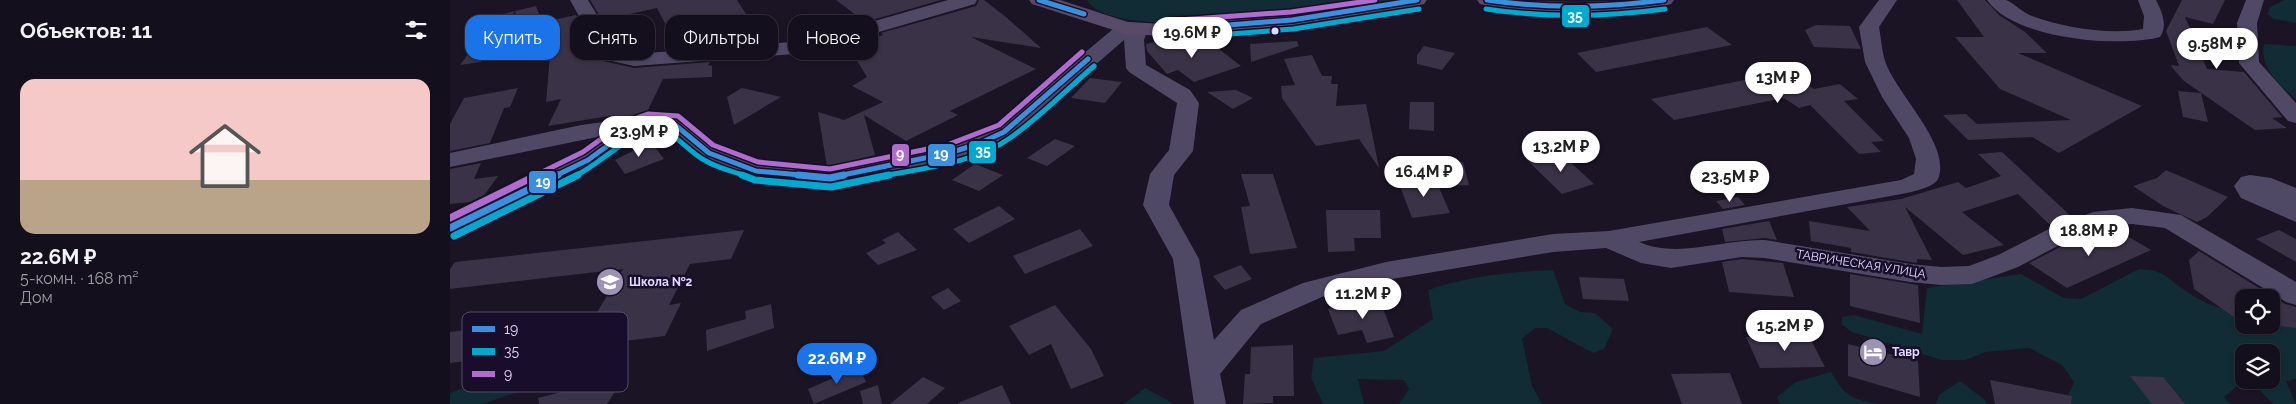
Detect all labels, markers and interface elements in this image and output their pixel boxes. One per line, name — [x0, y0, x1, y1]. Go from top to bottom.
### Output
line badge: 35 — [1561, 4, 1590, 28]
text: 35 — [1567, 8, 1583, 24]
chip: Купить — [465, 15, 560, 60]
chip: Снять — [570, 15, 655, 60]
chip: Фильтры — [665, 15, 778, 60]
chip: Новое — [788, 15, 878, 60]
icon: filters — [402, 16, 430, 44]
pin: 19.6M ₽ — [1146, 17, 1238, 59]
text: Объектов: 11 — [20, 18, 152, 43]
text: 19.6M ₽ — [1163, 23, 1221, 42]
unlabelled marker — [1270, 26, 1280, 36]
pin: 9.58M ₽ — [2171, 28, 2263, 70]
text: 9.58M ₽ — [2188, 34, 2246, 53]
pin: 13M ₽ — [1743, 62, 1813, 104]
text: 13M ₽ — [1756, 68, 1800, 87]
icon: home — [180, 111, 270, 201]
pin: 23.9M ₽ — [593, 116, 685, 158]
text: 23.9M ₽ — [610, 122, 668, 141]
pin: 13.2M ₽ — [1515, 130, 1607, 173]
text: 13.2M ₽ — [1533, 137, 1589, 156]
line badge: 35 — [968, 140, 997, 164]
line badge: 9 — [891, 143, 910, 167]
line badge: 19 — [927, 143, 956, 167]
text: 35 — [975, 143, 991, 159]
text: 9 — [896, 146, 904, 162]
text: 19 — [933, 146, 949, 162]
pin: 16.4M ₽ — [1378, 156, 1470, 198]
pin: 23.5M ₽ — [1684, 160, 1776, 203]
text: 16.4M ₽ — [1395, 162, 1453, 181]
text: 23.5M ₽ — [1701, 167, 1759, 186]
line badge: 19 — [528, 170, 557, 194]
text: 19 — [535, 174, 551, 190]
pin: 18.8M ₽ — [2043, 214, 2135, 257]
text: 18.8M ₽ — [2060, 221, 2118, 240]
text: 22.6M ₽ — [20, 244, 97, 269]
street label: ТАВРИЧЕСКАЯ УЛИЦА — [1795, 247, 1927, 281]
school or university icon: Школа №2 — [595, 267, 625, 297]
text: 5-комн. · 168 m² — [20, 269, 139, 288]
place label: Школа №2 — [629, 275, 693, 289]
pin: 11.2M ₽ — [1317, 278, 1409, 320]
text: 11.2M ₽ — [1335, 284, 1391, 303]
text: Дом — [20, 288, 53, 307]
map controls — [2235, 289, 2280, 389]
button: locate — [2235, 289, 2280, 334]
pin: 15.2M ₽ — [1739, 310, 1831, 352]
legend — [462, 312, 628, 392]
text: 15.2M ₽ — [1757, 316, 1813, 335]
text: 19 — [504, 321, 518, 337]
hotel icon: Тавр — [1858, 337, 1888, 367]
pin: 22.6M ₽ — [791, 342, 883, 385]
text: 35 — [504, 343, 519, 359]
button: layers — [2235, 344, 2280, 389]
place label: Тавр — [1892, 345, 1920, 359]
text: 22.6M ₽ — [808, 349, 866, 368]
text: 9 — [504, 366, 512, 382]

